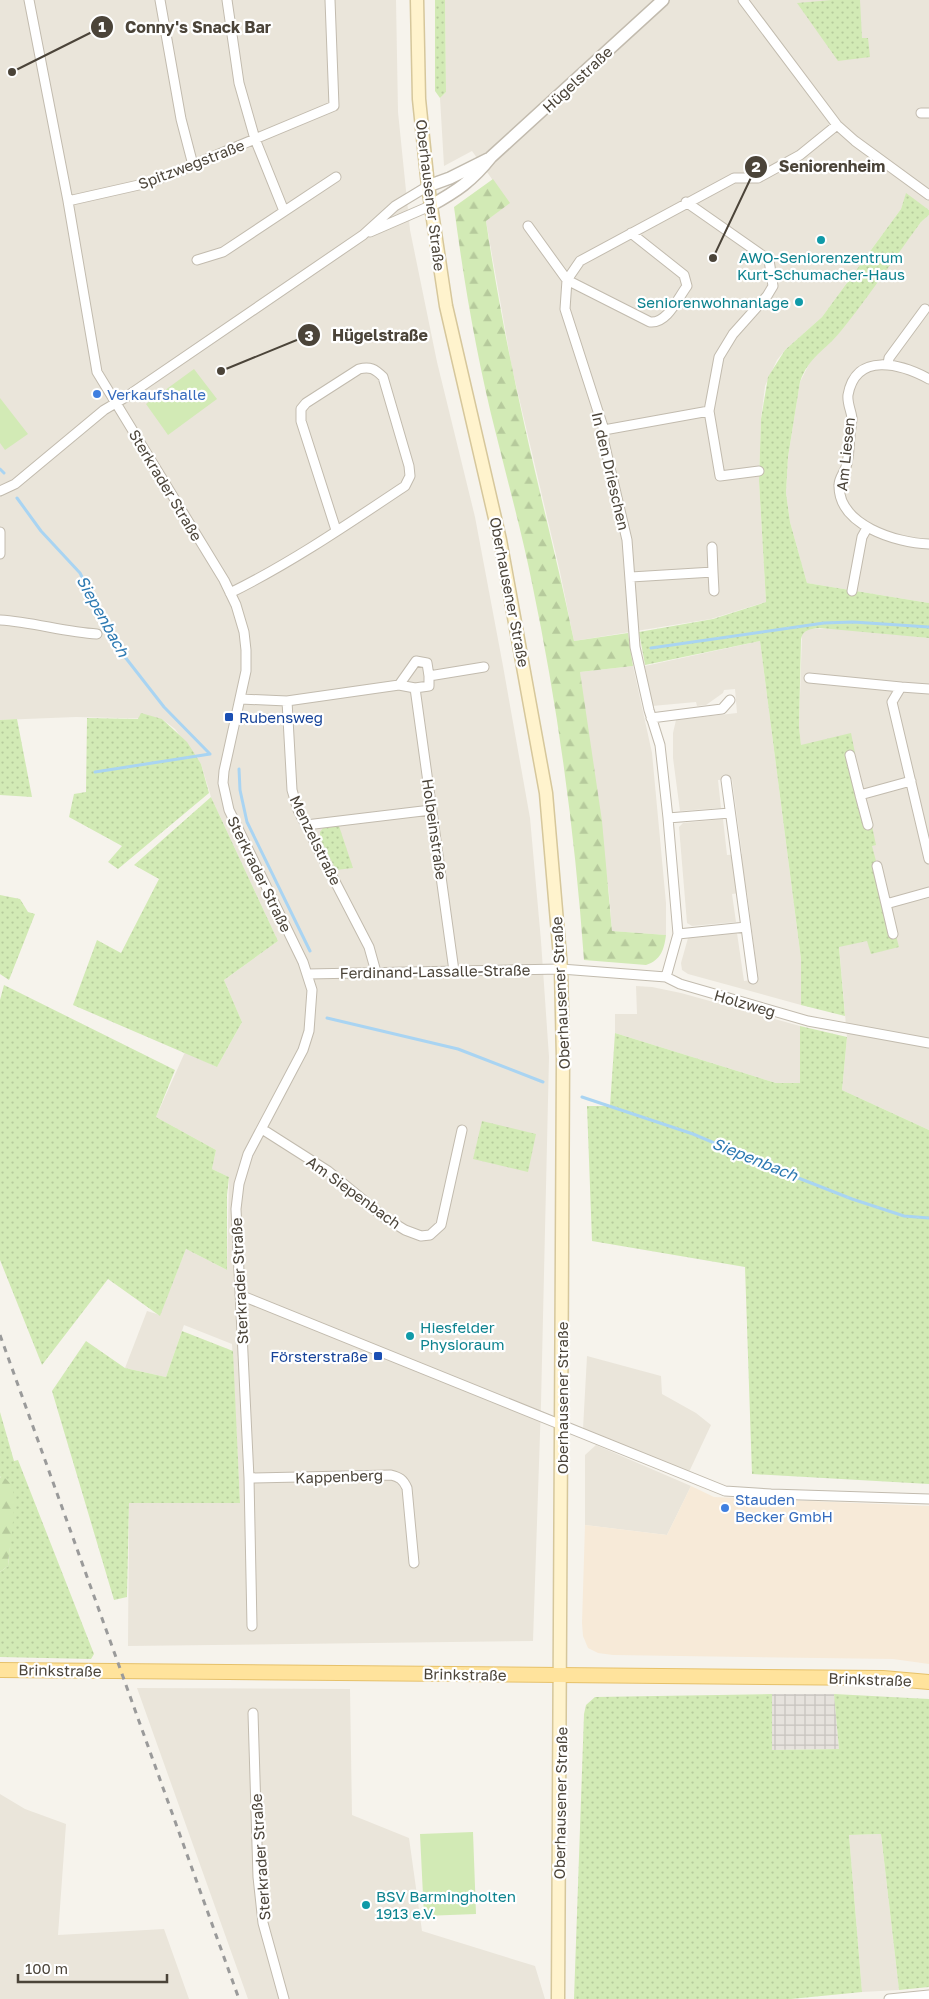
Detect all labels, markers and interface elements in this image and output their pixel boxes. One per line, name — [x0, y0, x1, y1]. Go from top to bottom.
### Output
callout: Conny's Snack Bar — [90, 12, 281, 43]
text: 1 — [98, 17, 106, 35]
text: Conny's Snack Bar — [125, 17, 271, 37]
street label: Hügelstraße — [538, 42, 616, 116]
street label: Oberhausener Straße — [413, 118, 449, 272]
street label: Spitzwegstraße — [135, 135, 247, 193]
callout: Seniorenheim — [744, 151, 895, 182]
text: Seniorenheim — [779, 156, 885, 176]
text: 2 — [751, 157, 761, 175]
marker: AWO-Seniorenzentrum Kurt-Schumacher-Haus — [815, 234, 827, 246]
place label: AWO-Seniorenzentrum Kurt-Schumacher-Haus — [737, 248, 905, 283]
place label: Seniorenwohnanlage — [637, 293, 789, 311]
marker: Seniorenwohnanlage — [793, 296, 805, 308]
callout: Hügelstraße — [297, 320, 438, 351]
text: Hügelstraße — [332, 325, 428, 345]
text: 3 — [304, 326, 314, 344]
place label: Verkaufshalle — [107, 385, 206, 403]
marker: Verkaufshalle — [91, 388, 103, 400]
street label: In den Drieschen — [589, 410, 633, 532]
street label: Am Liesen — [832, 416, 858, 492]
street label: Sterkrader Straße — [126, 426, 207, 544]
street label: Oberhausener Straße — [487, 515, 533, 669]
water label: Siepenbach — [72, 572, 134, 661]
place label: Rubensweg — [239, 708, 323, 726]
marker: Rubensweg — [223, 711, 235, 723]
street label: Holbeinstraße — [419, 777, 451, 881]
street label: Menzelstraße — [287, 792, 346, 888]
street label: Sterkrader Straße — [224, 813, 296, 935]
street label: Oberhausener Straße — [547, 916, 573, 1070]
street label: Ferdinand-Lassalle-Straße — [340, 960, 531, 982]
street label: Holzweg — [712, 986, 778, 1020]
water label: Siepenbach — [709, 1133, 802, 1186]
street label: Am Siepenbach — [304, 1152, 404, 1232]
street label: Sterkrader Straße — [227, 1217, 251, 1345]
place label: Hiesfelder Physioraum — [420, 1318, 505, 1353]
street label: Oberhausener Straße — [553, 1321, 571, 1474]
marker: Hiesfelder Physioraum — [404, 1330, 416, 1342]
place label: Försterstraße — [270, 1347, 368, 1365]
marker: Försterstraße — [372, 1350, 384, 1362]
street label: Kappenberg — [295, 1465, 383, 1487]
place label: Stauden Becker GmbH — [735, 1490, 833, 1525]
marker: Stauden Becker GmbH — [719, 1502, 731, 1514]
street label: Brinkstraße — [18, 1660, 102, 1680]
street label: Brinkstraße — [423, 1664, 507, 1684]
street label: Brinkstraße — [828, 1669, 912, 1689]
street label: Oberhausener Straße — [550, 1726, 570, 1879]
street label: Sterkrader Straße — [247, 1793, 273, 1921]
place label: BSV Barmingholten 1913 e.V. — [376, 1887, 516, 1922]
marker: BSV Barmingholten 1913 e.V. — [360, 1899, 372, 1911]
scale bar — [18, 1952, 166, 1984]
text: 100 m — [25, 1959, 68, 1977]

